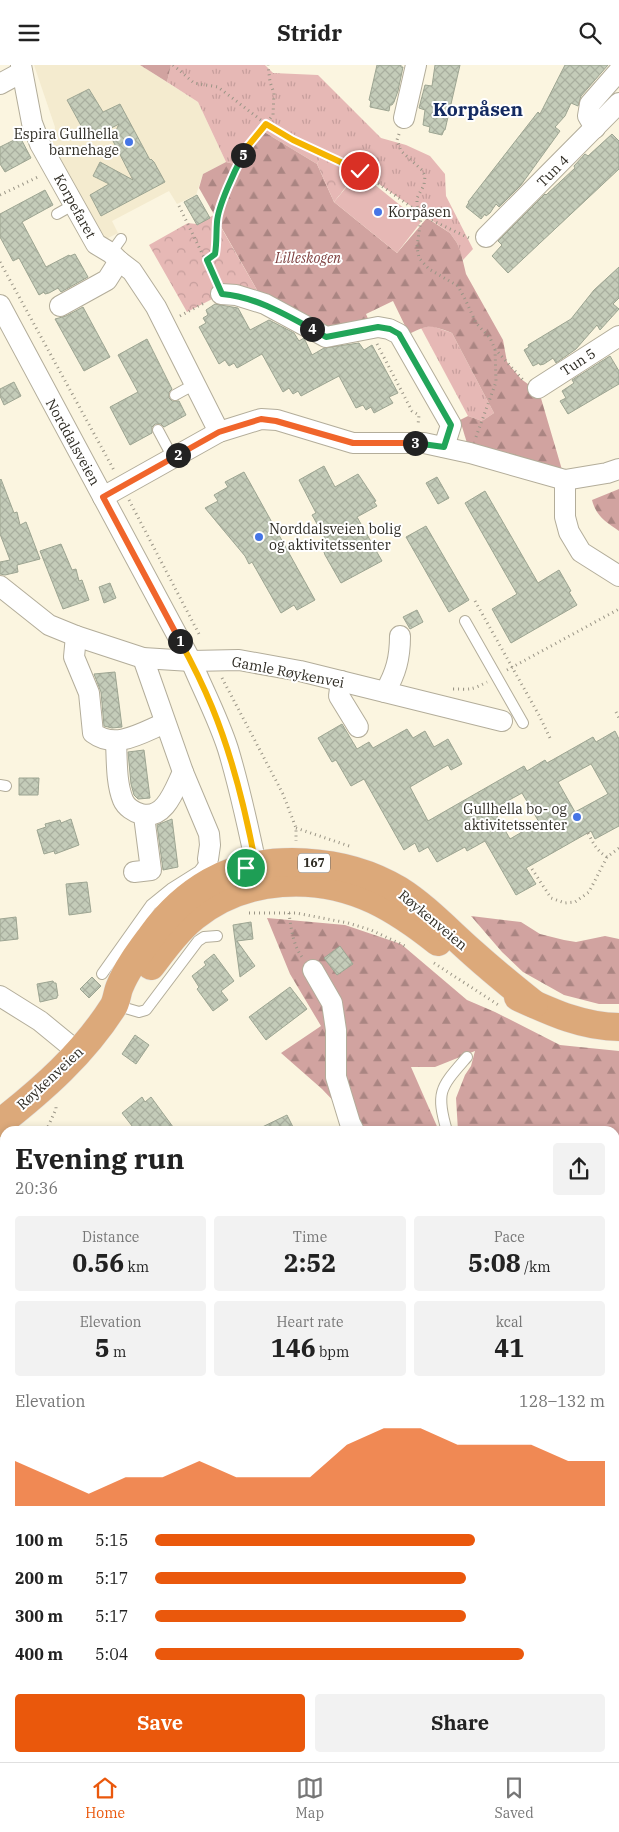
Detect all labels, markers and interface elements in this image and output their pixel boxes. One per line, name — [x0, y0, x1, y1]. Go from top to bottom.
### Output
text: Stridr — [277, 18, 342, 47]
icon: menu — [15, 19, 43, 47]
icon: search — [576, 19, 604, 47]
district label: Korpåsen — [433, 97, 524, 121]
place label: Espira Gullhella barnehage — [14, 125, 119, 159]
marker: Espira Gullhella barnehage — [123, 136, 135, 148]
pin: 5 — [230, 143, 256, 167]
text: 5 — [239, 146, 248, 164]
pin — [339, 150, 381, 192]
street label: Tun 4 — [533, 151, 573, 191]
icon: check — [346, 157, 374, 185]
street label: Korpefaret — [50, 171, 100, 241]
place label: Korpåsen — [388, 203, 451, 221]
marker: Korpåsen — [372, 206, 384, 218]
park label: Lilleskogen — [274, 249, 341, 267]
pin: 4 — [300, 317, 324, 341]
text: 4 — [308, 320, 317, 338]
street label: Tun 5 — [557, 344, 599, 380]
street label: Norddalsveien — [42, 396, 104, 488]
pin: 3 — [402, 431, 428, 455]
text: 3 — [411, 434, 420, 452]
pin: 2 — [166, 443, 190, 467]
text: 2 — [174, 446, 183, 464]
place label: Norddalsveien bolig og aktivitetssenter — [269, 520, 401, 554]
marker: Norddalsveien bolig og aktivitetssenter — [253, 531, 265, 543]
pin: 1 — [168, 629, 192, 653]
text: 1 — [176, 632, 185, 650]
street label: Gamle Røykenvei — [230, 652, 346, 692]
place label: Gullhella bo- og aktivitetssenter — [463, 800, 568, 834]
marker: Gullhella bo- og aktivitetssenter — [571, 811, 583, 823]
pin — [225, 847, 267, 889]
road number: 167 — [298, 853, 330, 873]
icon: arrive — [232, 854, 260, 882]
street label: Røykenveien — [395, 886, 471, 954]
street label: Røykenveien — [13, 1043, 87, 1113]
text: Evening run — [15, 1140, 184, 1177]
button: share — [553, 1143, 605, 1195]
text: 20:36 — [15, 1178, 58, 1198]
text: Distance — [82, 1228, 139, 1246]
text: Time — [293, 1228, 327, 1246]
text: Pace — [494, 1228, 525, 1246]
text: 0.56 — [72, 1246, 124, 1279]
text: 2:52 — [284, 1246, 336, 1279]
text: 5:08 — [468, 1246, 521, 1279]
text: km — [124, 1258, 149, 1276]
text: /km — [521, 1258, 551, 1276]
text: Elevation — [80, 1313, 142, 1331]
text: Heart rate — [276, 1313, 343, 1331]
text: kcal — [496, 1313, 523, 1331]
text: 5 — [95, 1331, 110, 1364]
text: 146 — [271, 1331, 316, 1364]
text: 41 — [494, 1331, 524, 1364]
text: m — [110, 1343, 126, 1361]
text: bpm — [316, 1343, 349, 1361]
text: Elevation — [15, 1391, 85, 1411]
text: 128–132 m — [519, 1391, 605, 1411]
text: 100 m — [15, 1530, 63, 1550]
text: 5:15 — [95, 1530, 128, 1550]
text: 200 m — [15, 1568, 63, 1588]
text: 5:17 — [95, 1568, 128, 1588]
text: 300 m — [15, 1606, 63, 1626]
text: 5:17 — [95, 1606, 128, 1626]
text: 400 m — [15, 1644, 63, 1664]
text: 5:04 — [95, 1644, 128, 1664]
button: Save — [15, 1694, 305, 1752]
button: Share — [315, 1694, 605, 1752]
tab: Home — [85, 1774, 125, 1822]
tab: Map — [296, 1774, 324, 1822]
tab: Saved — [495, 1774, 534, 1822]

